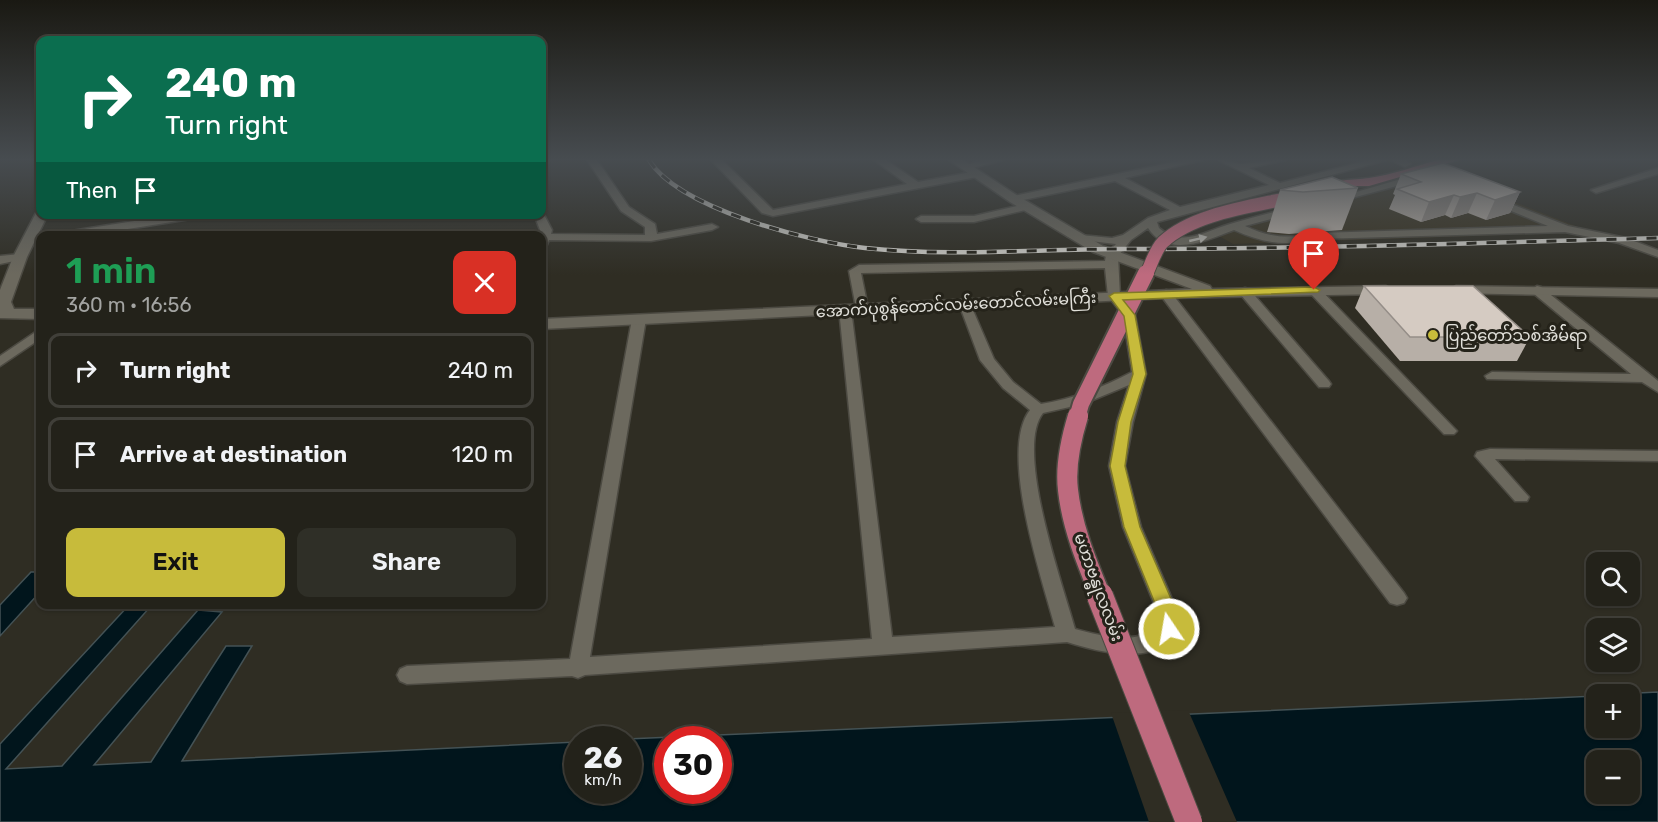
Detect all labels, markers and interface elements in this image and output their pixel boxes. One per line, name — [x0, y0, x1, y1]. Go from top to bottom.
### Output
text: 240 m — [165, 58, 297, 108]
icon: right — [66, 60, 144, 138]
text: Turn right — [165, 109, 288, 141]
icon: arrive — [129, 174, 162, 207]
text: Then — [66, 177, 117, 204]
pin — [1288, 228, 1339, 290]
one-way arrow — [1189, 234, 1207, 244]
icon: arrive — [1297, 237, 1330, 270]
text: 1 min — [66, 249, 157, 292]
button: close — [453, 251, 516, 314]
street label: အောက်ပုစွန်တောင်လမ်းတောင်လမ်းမကြီး — [815, 286, 1097, 326]
text: 360 m · 16:56 — [66, 293, 192, 317]
place label: ပြည်တော်သစ်အိမ််ရာ — [1445, 324, 1587, 349]
marker: ပြည်တော်သစ်အိမ််ရာ — [1426, 328, 1440, 342]
icon: right — [69, 354, 102, 387]
text: Turn right — [120, 357, 230, 384]
text: 240 m — [448, 357, 513, 384]
icon: arrive — [69, 438, 102, 471]
text: Arrive at destination — [120, 441, 347, 468]
text: 120 m — [452, 441, 513, 468]
button: Exit — [66, 528, 285, 597]
button: Share — [297, 528, 516, 597]
street label: မဟာဗန္ဓုလလမ်း — [1066, 530, 1129, 645]
map controls — [1586, 552, 1640, 804]
button: search — [1586, 552, 1640, 606]
position arrow — [1137, 597, 1201, 661]
button: layers — [1586, 618, 1640, 672]
button: + — [1586, 684, 1640, 738]
speed limit sign: 30 — [654, 726, 732, 804]
text: 26 — [583, 740, 623, 776]
button: − — [1586, 750, 1640, 804]
text: km/h — [584, 771, 622, 789]

